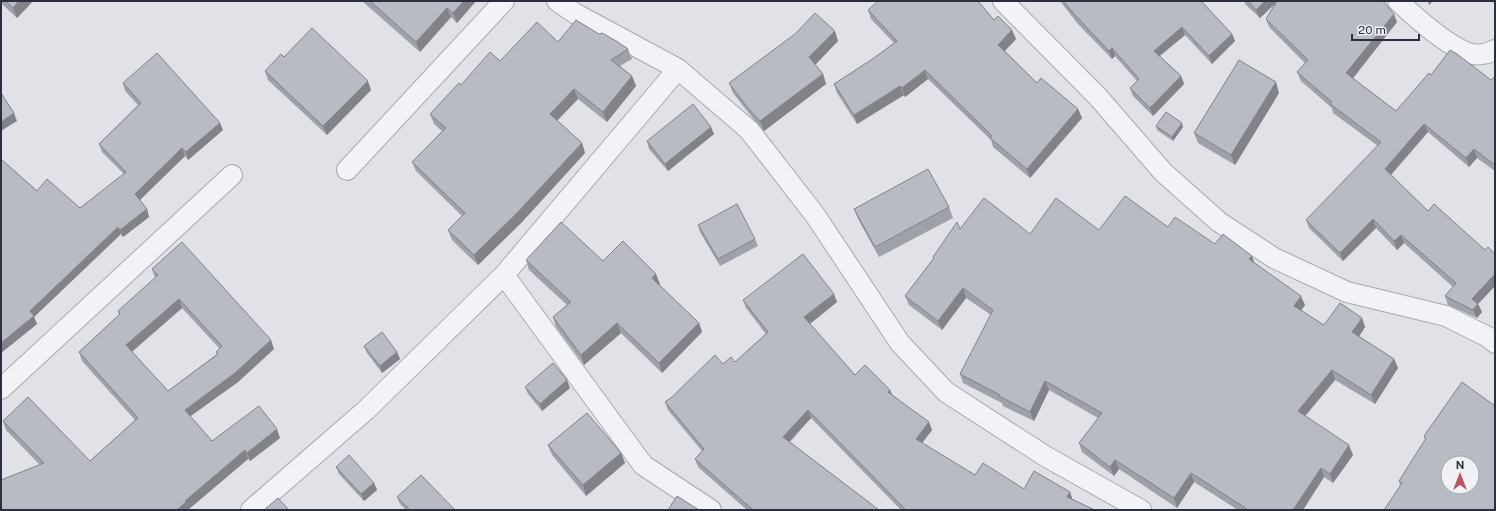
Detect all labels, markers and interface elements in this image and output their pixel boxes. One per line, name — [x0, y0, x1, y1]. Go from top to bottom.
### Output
scale bar — [1352, 16, 1419, 42]
text: 20 m — [1358, 23, 1386, 37]
north arrow — [1440, 455, 1480, 495]
text: N — [1456, 459, 1464, 471]

